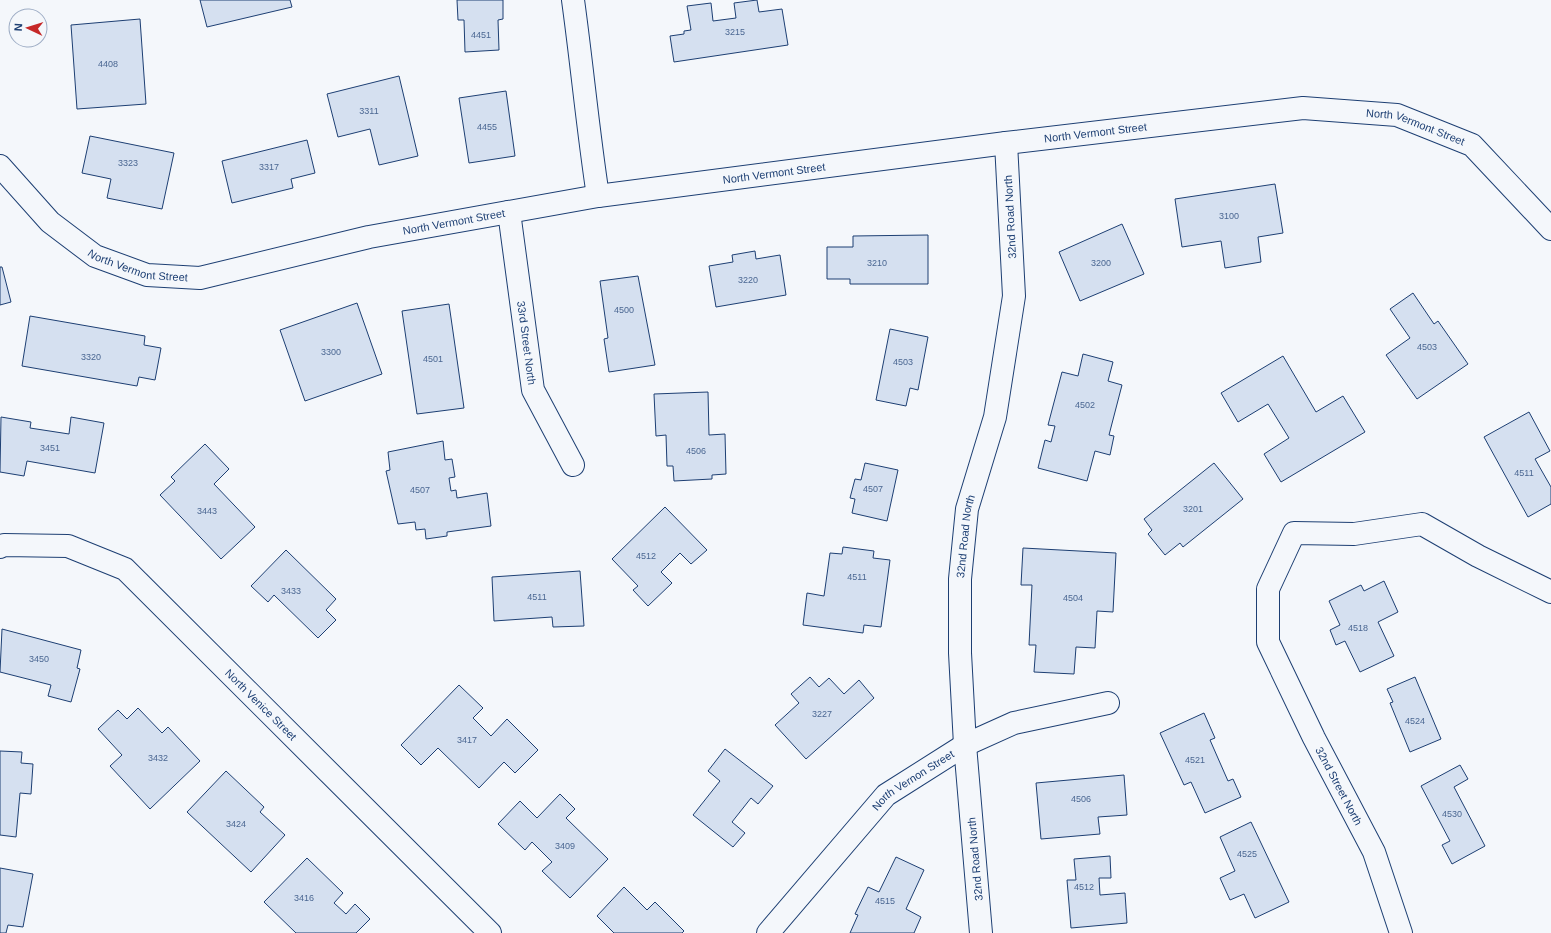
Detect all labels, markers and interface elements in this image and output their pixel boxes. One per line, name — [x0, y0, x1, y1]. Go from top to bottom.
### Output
north arrow — [8, 8, 48, 48]
text: N — [12, 23, 24, 32]
house number: 3215 — [725, 27, 745, 37]
house number: 4451 — [471, 30, 491, 40]
house number: 4408 — [98, 59, 118, 69]
house number: 3311 — [359, 106, 379, 116]
street label: North Vermont Street — [1366, 107, 1467, 148]
street label: North Vermont Street — [1043, 120, 1148, 144]
house number: 4455 — [477, 122, 497, 132]
house number: 3323 — [118, 158, 138, 168]
street label: North Vermont Street — [722, 161, 826, 186]
house number: 3317 — [259, 162, 279, 172]
street label: 32nd Road North — [1002, 175, 1018, 259]
street label: North Vermont Street — [402, 207, 506, 237]
house number: 3100 — [1219, 211, 1239, 221]
street label: North Vermont Street — [86, 247, 188, 283]
house number: 3210 — [867, 258, 887, 268]
house number: 3200 — [1091, 258, 1111, 268]
house number: 3220 — [738, 275, 758, 285]
street label: 33rd Street North — [515, 300, 538, 385]
house number: 4500 — [614, 305, 634, 315]
house number: 4503 — [1417, 342, 1437, 352]
house number: 3300 — [321, 347, 341, 357]
house number: 3320 — [81, 352, 101, 362]
house number: 4501 — [423, 354, 443, 364]
house number: 4503 — [893, 357, 913, 367]
house number: 4502 — [1075, 400, 1095, 410]
house number: 3451 — [40, 443, 60, 453]
house number: 4506 — [686, 446, 706, 456]
house number: 4511 — [1514, 468, 1534, 478]
house number: 4507 — [863, 484, 883, 494]
house number: 4507 — [410, 485, 430, 495]
street label: 32nd Road North — [954, 493, 977, 578]
house number: 3201 — [1183, 504, 1203, 514]
house number: 3443 — [197, 506, 217, 516]
house number: 4512 — [636, 551, 656, 561]
house number: 4511 — [847, 572, 867, 582]
house number: 3433 — [281, 586, 301, 596]
house number: 4511 — [527, 592, 547, 602]
house number: 4504 — [1063, 593, 1083, 603]
house number: 4518 — [1348, 623, 1368, 633]
house number: 3450 — [29, 654, 49, 664]
street label: North Venice Street — [223, 667, 299, 743]
house number: 3227 — [812, 709, 832, 719]
house number: 4524 — [1405, 716, 1425, 726]
house number: 3417 — [457, 735, 477, 745]
street label: 32nd Street North — [1313, 745, 1365, 827]
street label: North Vernon Street — [870, 748, 956, 813]
house number: 3432 — [148, 753, 168, 763]
house number: 4521 — [1185, 755, 1205, 765]
house number: 4506 — [1071, 794, 1091, 804]
house number: 4530 — [1442, 809, 1462, 819]
street label: 32nd Road North — [965, 817, 985, 901]
house number: 3424 — [226, 819, 246, 829]
house number: 3409 — [555, 841, 575, 851]
house number: 4525 — [1237, 849, 1257, 859]
house number: 4512 — [1074, 882, 1094, 892]
house number: 3416 — [294, 893, 314, 903]
house number: 4515 — [875, 896, 895, 906]

